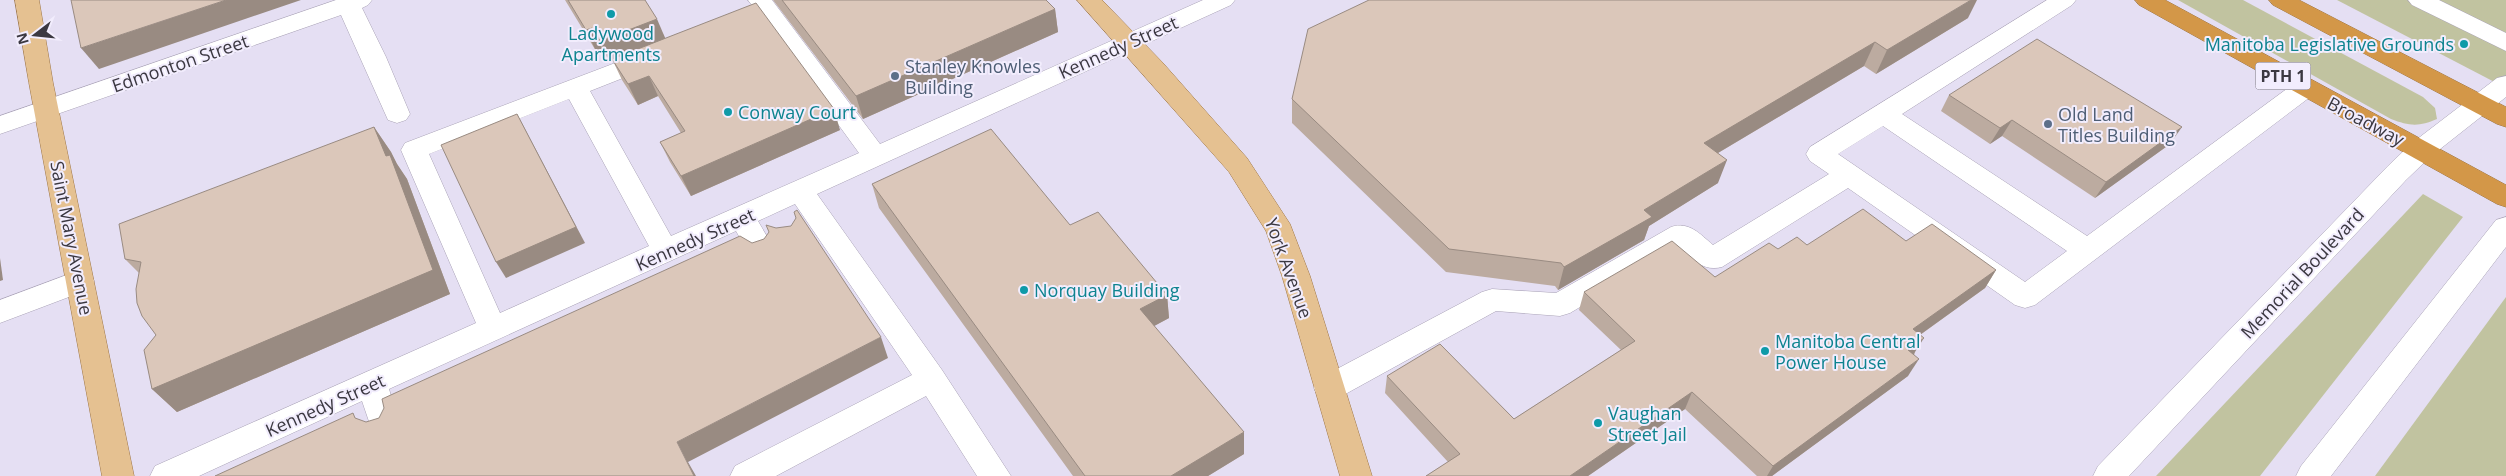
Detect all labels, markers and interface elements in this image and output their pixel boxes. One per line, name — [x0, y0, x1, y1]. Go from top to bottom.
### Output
marker: Ladywood Apartments — [605, 8, 617, 20]
north arrow — [10, 10, 60, 60]
street label: Kennedy Street — [1055, 10, 1181, 84]
place label: Ladywood Apartments — [562, 21, 660, 66]
street label: Edmonton Street — [109, 28, 251, 98]
text: N — [11, 31, 33, 47]
place label: Manitoba Legislative Grounds — [2205, 32, 2454, 56]
marker: Manitoba Legislative Grounds — [2458, 38, 2470, 50]
place label: Stanley Knowles Building — [905, 54, 1041, 99]
road number: PTH 1 — [2256, 62, 2310, 90]
marker: Stanley Knowles Building — [889, 70, 901, 82]
street label: Broadway — [2323, 91, 2409, 152]
place label: Conway Court — [738, 100, 856, 124]
place label: Old Land Titles Building — [2058, 102, 2175, 147]
marker: Conway Court — [722, 106, 734, 118]
marker: Old Land Titles Building — [2042, 118, 2054, 130]
street label: Saint Mary Avenue — [45, 159, 99, 317]
street label: Kennedy Street — [632, 202, 758, 276]
street label: Memorial Boulevard — [2235, 202, 2369, 344]
street label: York Avenue — [1260, 215, 1318, 321]
place label: Norquay Building — [1034, 278, 1180, 302]
marker: Norquay Building — [1018, 284, 1030, 296]
place label: Manitoba Central Power House — [1775, 329, 1921, 374]
marker: Manitoba Central Power House — [1759, 345, 1771, 357]
street label: Kennedy Street — [262, 368, 388, 442]
place label: Vaughan Street Jail — [1608, 401, 1687, 446]
marker: Vaughan Street Jail — [1592, 417, 1604, 429]

